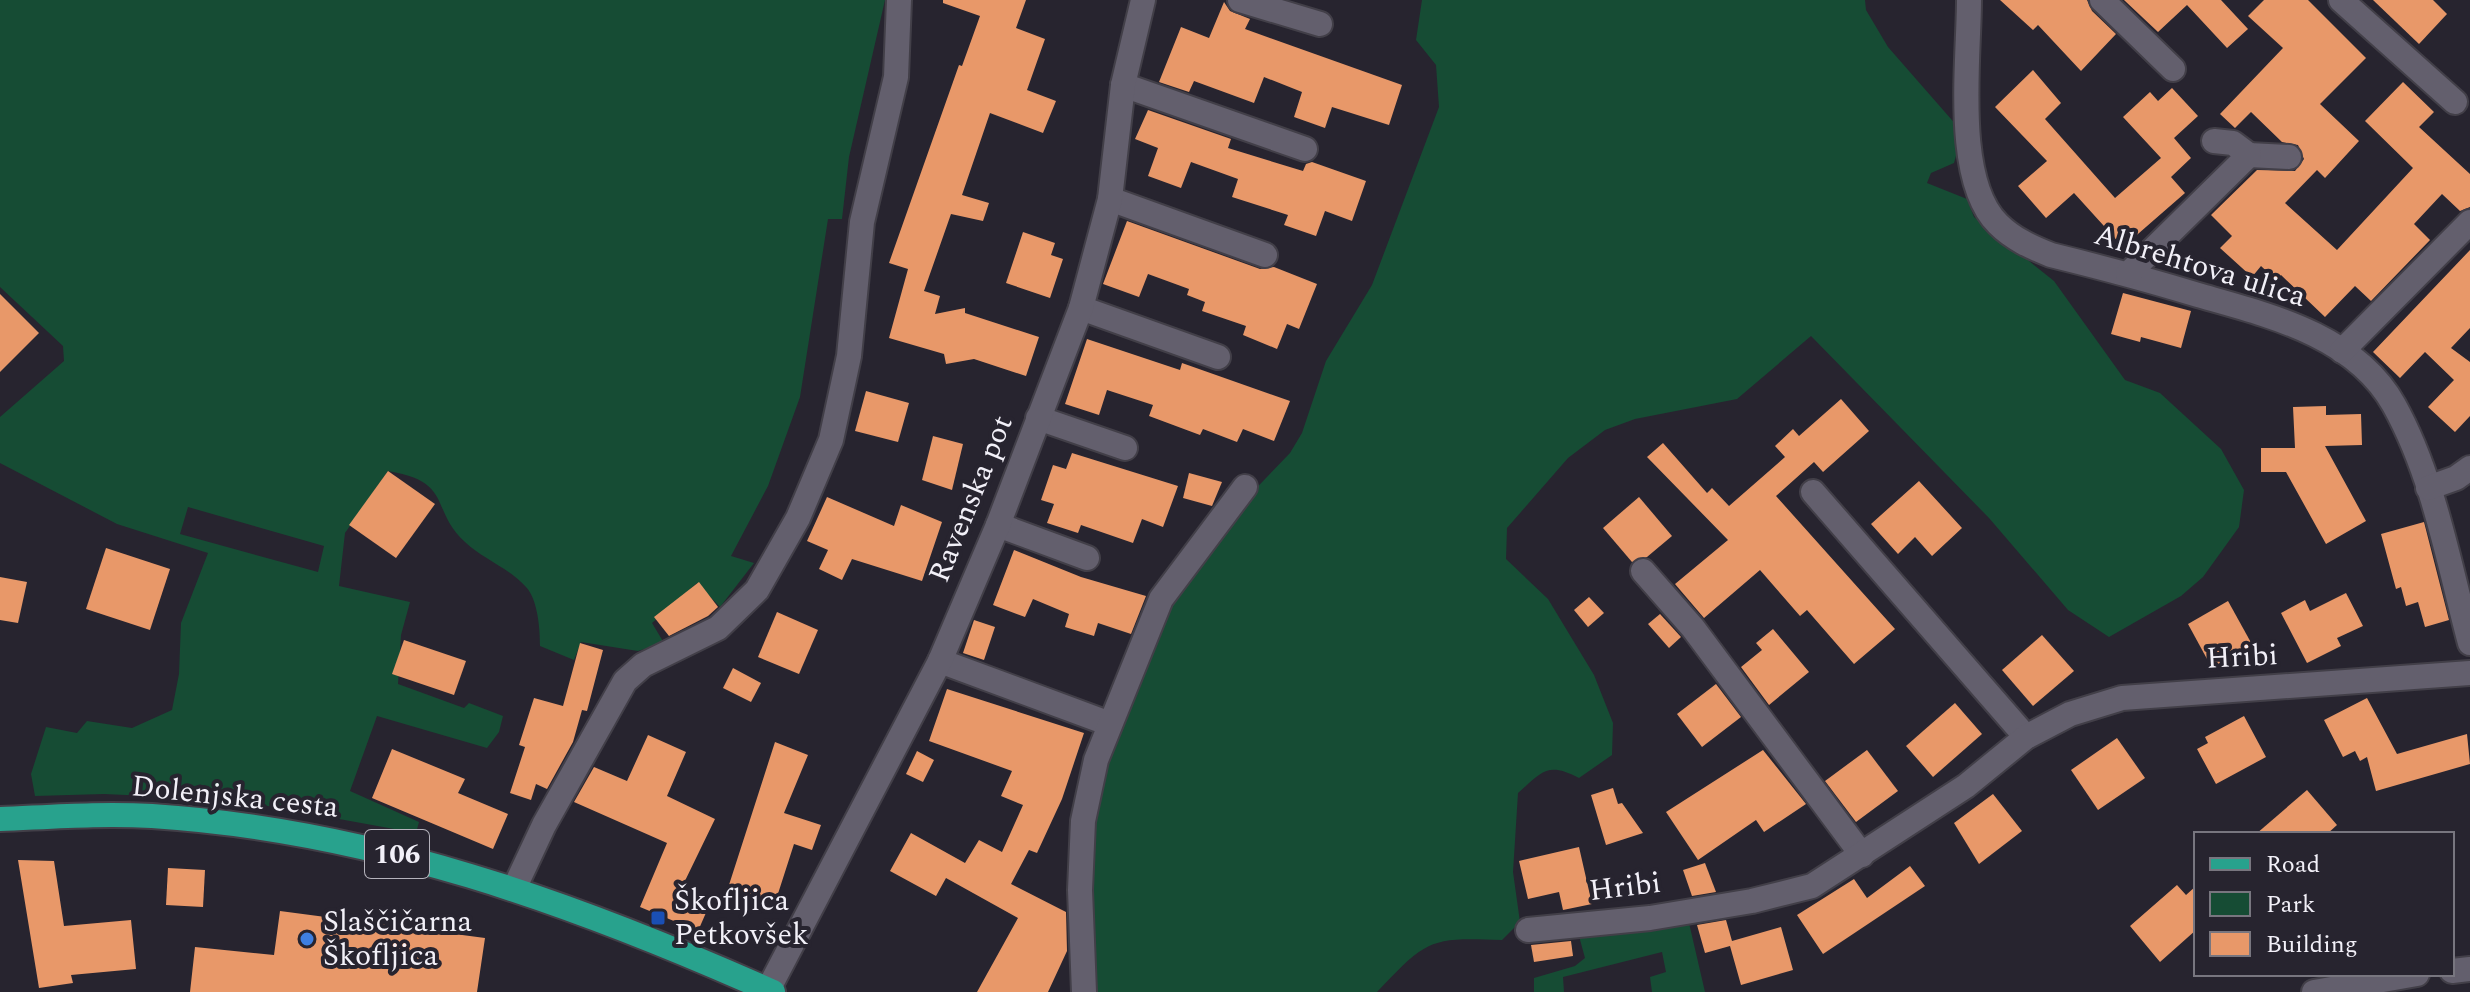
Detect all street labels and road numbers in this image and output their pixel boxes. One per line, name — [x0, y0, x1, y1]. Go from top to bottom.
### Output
street label: Albrehtova ulica — [2088, 212, 2312, 320]
street label: Ravenska pot — [917, 409, 1025, 589]
street label: Hribi — [2205, 632, 2279, 682]
street label: Dolenjska cesta — [129, 763, 341, 831]
road number: 106 — [365, 830, 429, 878]
street label: Hribi — [1587, 860, 1663, 914]

